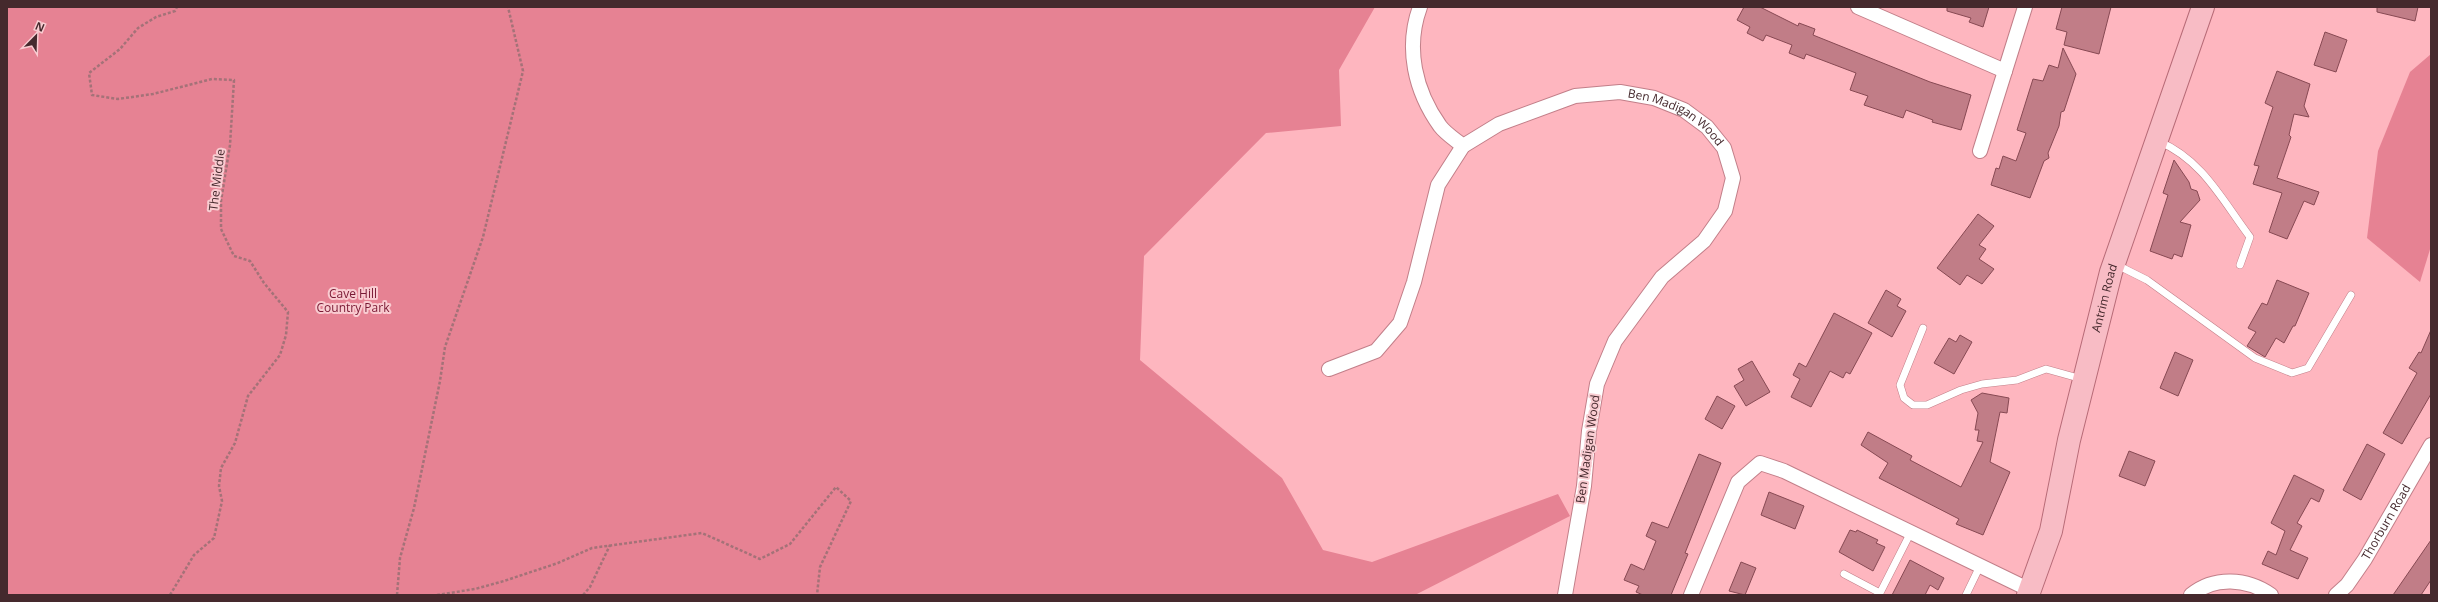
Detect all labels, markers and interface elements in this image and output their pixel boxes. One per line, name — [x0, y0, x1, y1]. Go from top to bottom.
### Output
north arrow — [16, 16, 56, 56]
text: N — [33, 18, 47, 35]
street label: Ben Madigan Wood — [1627, 85, 1728, 149]
street label: The Middle — [204, 148, 229, 212]
street label: Antrim Road — [2087, 261, 2121, 334]
park label: Cave Hill Country Park — [317, 285, 390, 316]
street label: Ben Madigan Wood — [1571, 394, 1604, 504]
street label: Thorburn Road — [2357, 481, 2414, 563]

